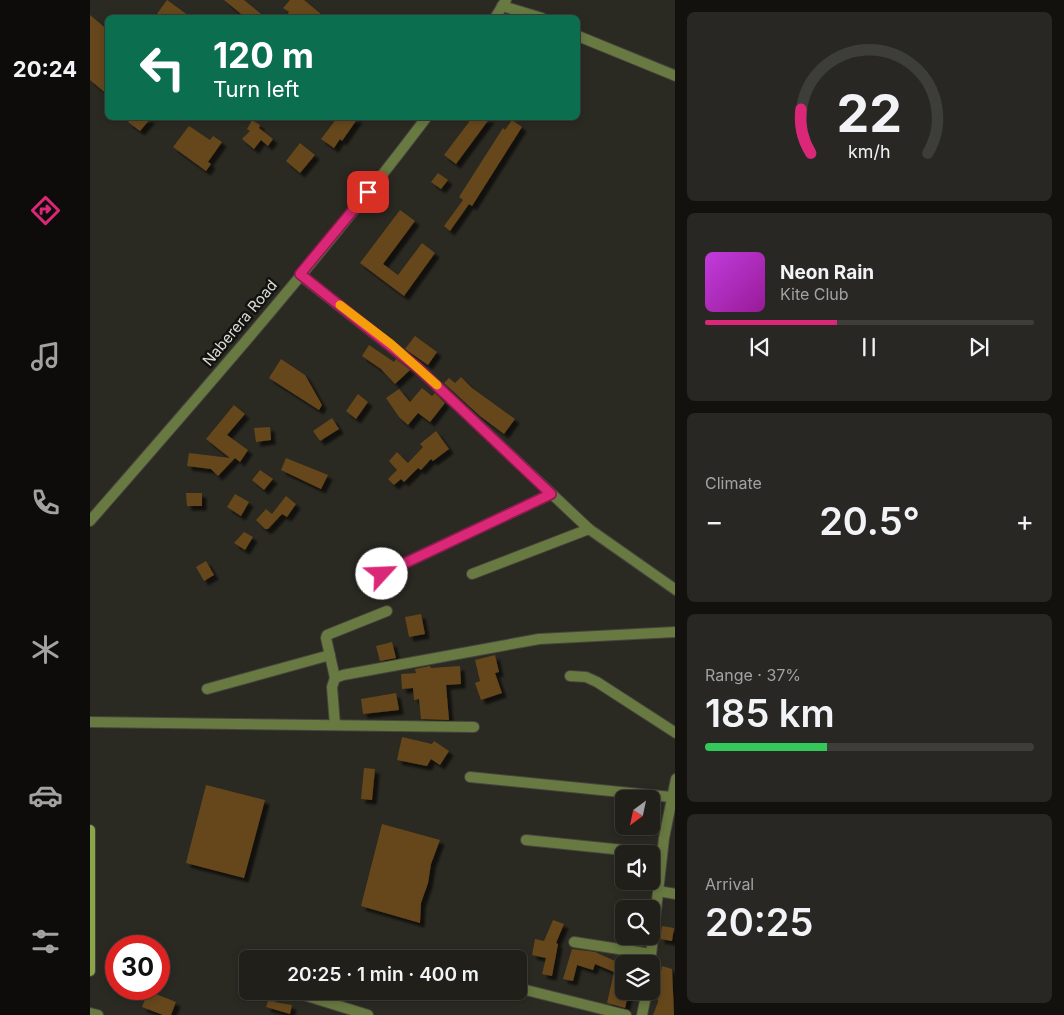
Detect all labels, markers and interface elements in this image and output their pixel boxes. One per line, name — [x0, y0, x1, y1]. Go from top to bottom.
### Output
text: 120 m — [213, 34, 314, 76]
icon: left — [130, 35, 195, 100]
text: 20:24 — [13, 56, 77, 82]
text: Turn left — [213, 76, 299, 102]
text: 22 — [837, 82, 902, 145]
text: km/h — [848, 141, 891, 162]
pin — [347, 171, 389, 213]
icon: arrive — [354, 178, 382, 206]
icon: directions — [28, 193, 63, 228]
text: Neon Rain — [780, 261, 874, 284]
street label: Naberera Road — [198, 276, 281, 369]
text: Kite Club — [780, 284, 849, 304]
icon: previous — [746, 333, 774, 361]
icon: pause — [855, 333, 883, 361]
icon: next — [965, 333, 993, 361]
icon: music — [28, 339, 63, 374]
text: Climate — [705, 473, 762, 493]
icon: phone — [28, 485, 63, 520]
text: 20.5° — [819, 498, 920, 544]
text: − — [705, 504, 724, 538]
text: + — [1015, 504, 1034, 538]
position arrow — [355, 547, 407, 599]
icon: climate — [28, 632, 63, 667]
text: Range · 37% — [705, 665, 801, 685]
text: 185 km — [705, 690, 835, 736]
icon: car — [28, 778, 63, 813]
north arrow — [615, 790, 660, 835]
map controls — [615, 790, 660, 1000]
button: sound — [615, 845, 660, 890]
text: Arrival — [705, 874, 754, 894]
text: 20:25 — [705, 899, 813, 945]
button: search — [615, 900, 660, 945]
icon: filters — [28, 924, 63, 959]
speed limit sign: 30 — [105, 935, 170, 1000]
button: layers — [615, 955, 660, 1000]
text: 20:25 · 1 min · 400 m — [287, 963, 479, 986]

